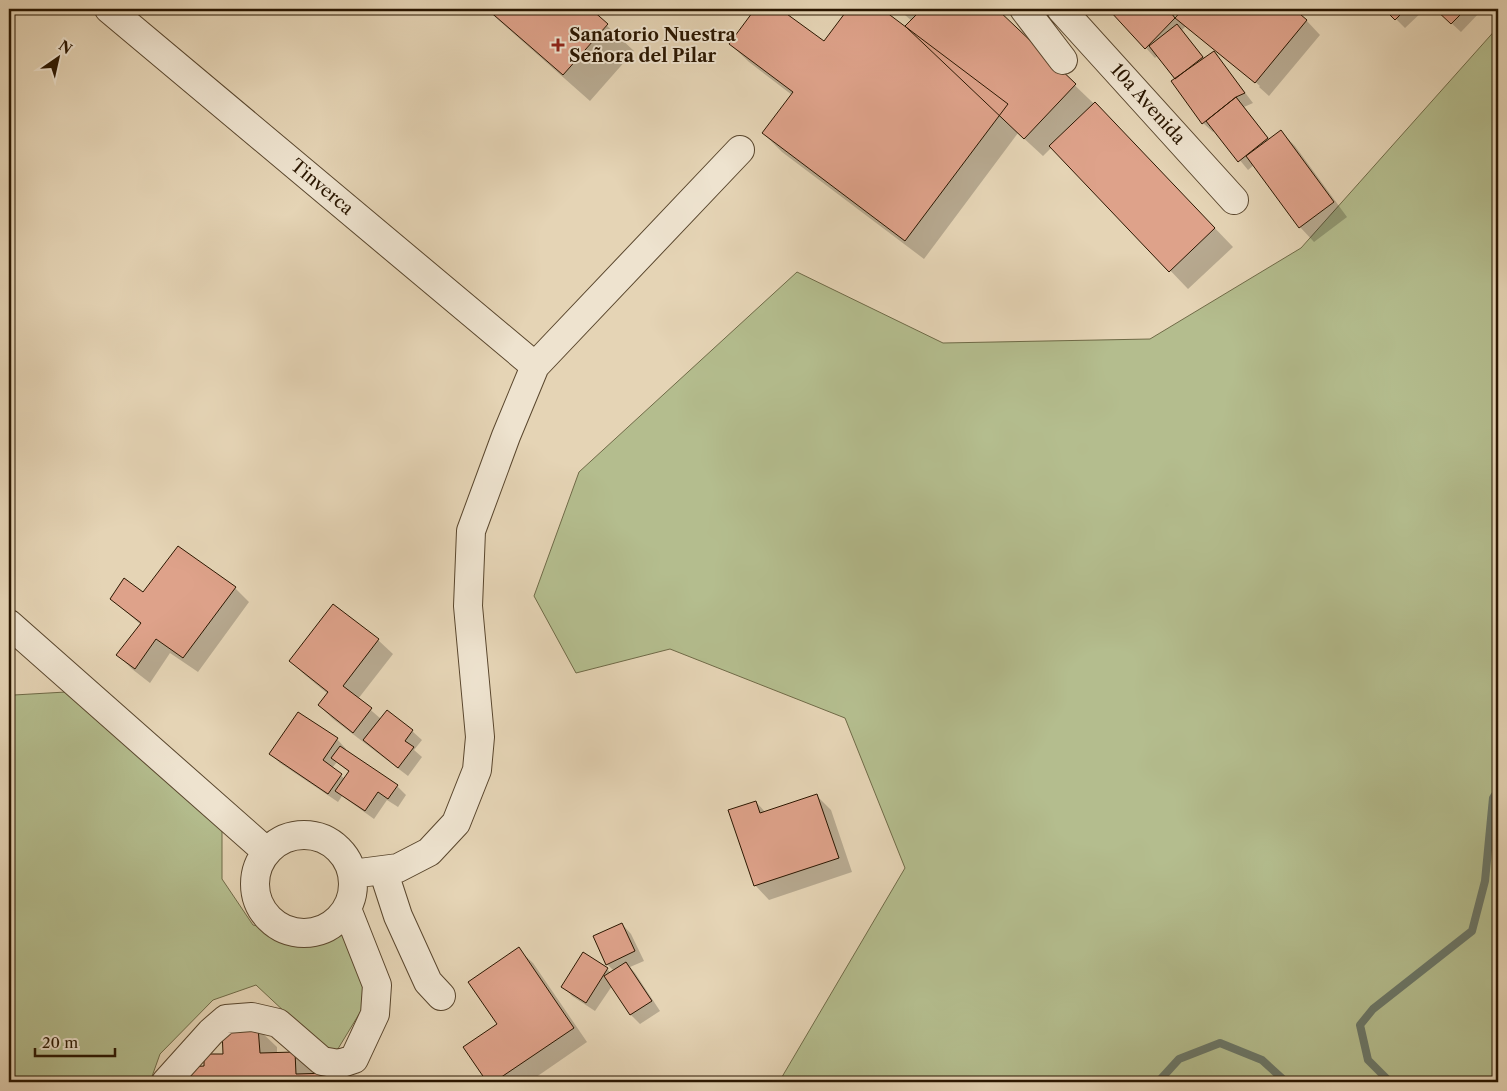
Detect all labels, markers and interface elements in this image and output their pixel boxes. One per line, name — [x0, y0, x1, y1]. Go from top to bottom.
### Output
place label: Sanatorio Nuestra Señora del Pilar — [569, 24, 737, 67]
north arrow — [32, 32, 82, 82]
text: N — [55, 36, 75, 58]
marker: Sanatorio Nuestra Señora del Pilar — [551, 38, 565, 52]
street label: 10a Avenida — [1106, 59, 1190, 149]
street label: Tinverca — [286, 154, 358, 220]
scale bar — [35, 1026, 115, 1058]
text: 20 m — [42, 1033, 78, 1052]

